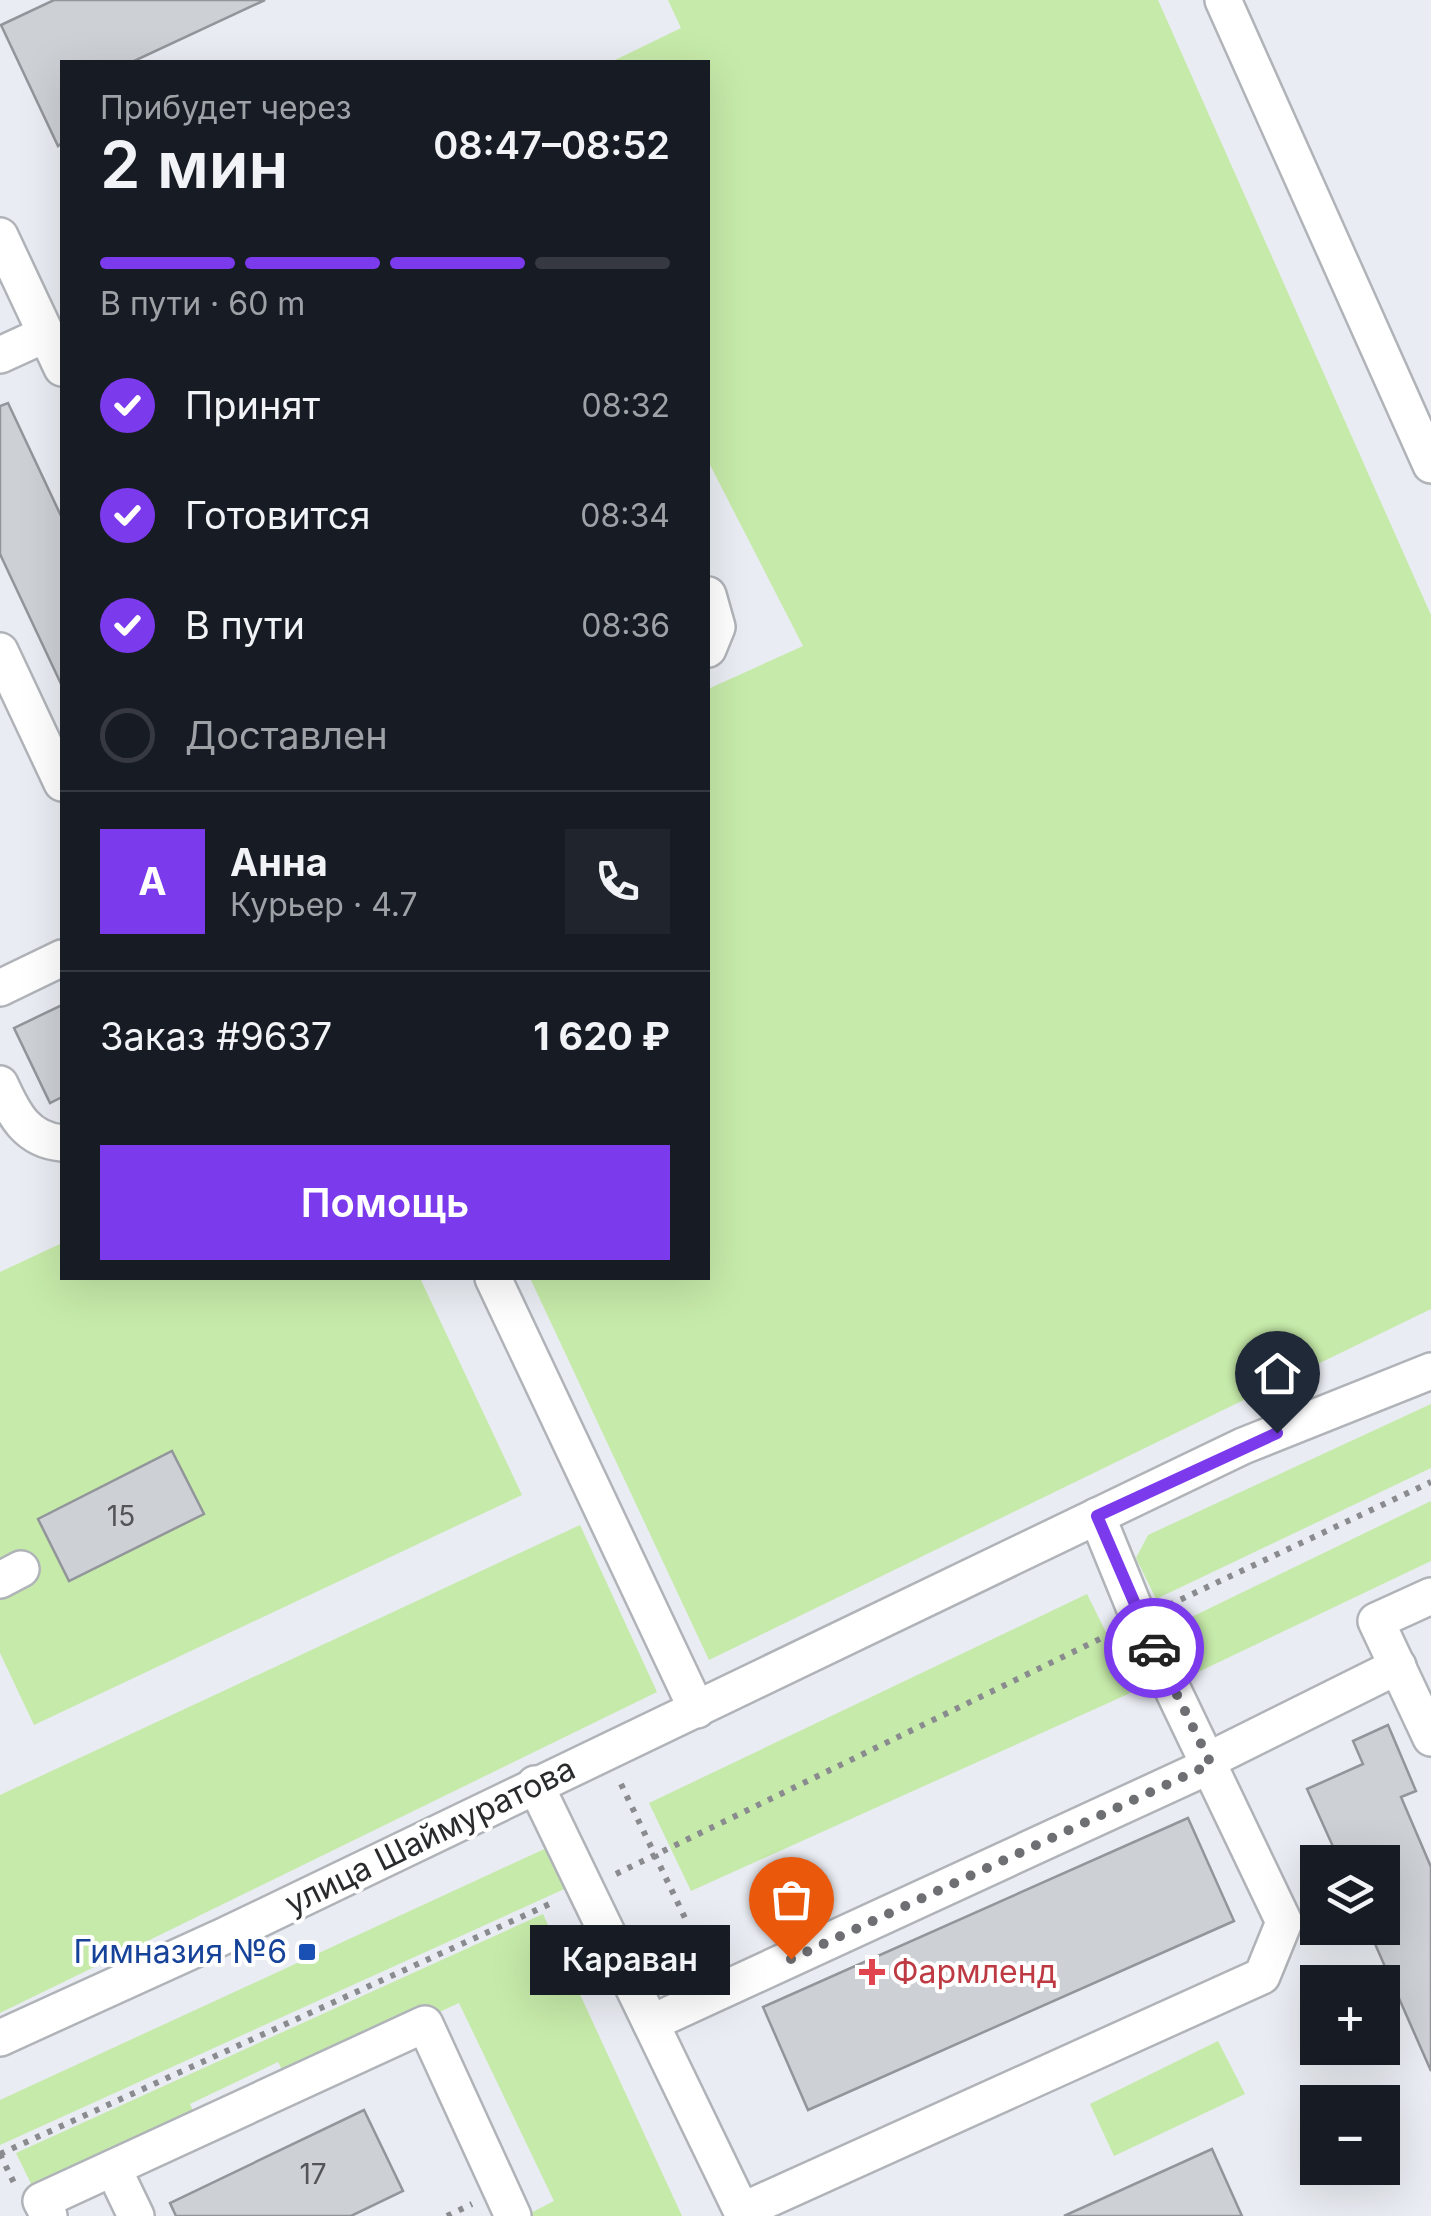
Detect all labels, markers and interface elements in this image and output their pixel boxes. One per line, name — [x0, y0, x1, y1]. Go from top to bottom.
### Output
text: Прибудет через — [100, 88, 352, 127]
text: 08:47–08:52 — [433, 122, 670, 168]
text: 2 мин — [100, 125, 288, 204]
text: В пути · 60 m — [100, 284, 305, 323]
icon: check — [100, 378, 155, 433]
text: Принят — [185, 382, 320, 428]
text: 08:32 — [582, 386, 670, 425]
icon: check — [100, 488, 155, 543]
text: Готовится — [185, 492, 370, 538]
text: 08:34 — [580, 496, 670, 535]
icon: check — [100, 598, 155, 653]
text: В пути — [185, 602, 305, 648]
text: 08:36 — [581, 606, 670, 645]
text: Доставлен — [185, 712, 388, 758]
button: phone — [565, 829, 670, 934]
text: Анна — [230, 839, 328, 885]
text: А — [138, 858, 167, 904]
text: Курьер · 4.7 — [230, 885, 418, 924]
text: Заказ #9637 — [100, 1013, 332, 1059]
text: 1 620 ₽ — [533, 1013, 670, 1059]
button: Помощь — [100, 1145, 670, 1260]
pin — [1235, 1331, 1320, 1434]
icon: home — [1250, 1346, 1305, 1401]
house number: 15 — [107, 1499, 135, 1533]
courier — [1104, 1598, 1204, 1698]
icon: car — [1127, 1621, 1182, 1676]
street label: улица Шаймуратова — [279, 1748, 581, 1923]
map controls — [1300, 1845, 1400, 2185]
button: layers — [1300, 1845, 1400, 1945]
pin — [749, 1857, 834, 1960]
icon: bag — [764, 1872, 819, 1927]
callout: Караван — [531, 1924, 731, 1994]
place label: Гимназия №6 — [74, 1932, 287, 1971]
text: Караван — [562, 1940, 698, 1979]
marker: Гимназия №6 — [296, 1941, 318, 1963]
place label: Фармленд — [892, 1952, 1057, 1991]
marker: Фармленд — [861, 1961, 883, 1983]
button: + — [1300, 1965, 1400, 2065]
button: − — [1300, 2085, 1400, 2185]
house number: 17 — [299, 2157, 327, 2191]

